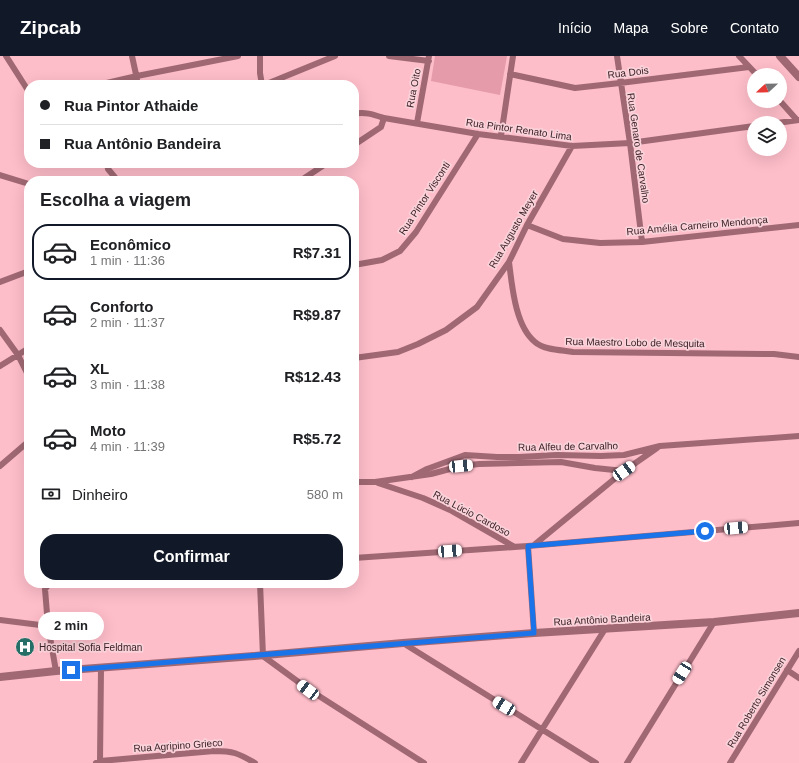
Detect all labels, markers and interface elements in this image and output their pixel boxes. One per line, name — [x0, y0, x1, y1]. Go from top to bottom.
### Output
text: Zipcab — [20, 17, 81, 38]
text: Início — [558, 20, 592, 36]
text: Mapa — [614, 20, 649, 36]
text: Sobre — [671, 20, 708, 36]
text: Contato — [730, 20, 779, 36]
street label: Rua Dois — [607, 65, 649, 80]
street label: Rua Oito — [404, 67, 423, 109]
north arrow — [747, 68, 787, 108]
map controls — [747, 68, 787, 156]
street label: Rua Genaro de Carvalho — [625, 92, 652, 204]
text: Rua Pintor Athaide — [64, 97, 198, 114]
button: layers — [747, 116, 787, 156]
street label: Rua Pintor Renato Lima — [465, 117, 573, 142]
text: Rua Antônio Bandeira — [64, 135, 221, 152]
street label: Rua Pintor Visconti — [397, 160, 452, 237]
street label: Rua Augusto Meyer — [487, 188, 540, 270]
text: Escolha a viagem — [40, 190, 191, 210]
street label: Rua Amélia Carneiro Mendonça — [626, 214, 769, 237]
icon: car — [42, 234, 78, 270]
text: Econômico — [90, 236, 171, 253]
text: R$7.31 — [293, 244, 341, 261]
text: 1 min · 11:36 — [90, 253, 165, 268]
icon: car — [42, 296, 78, 332]
text: Conforto — [90, 298, 153, 315]
text: R$9.87 — [293, 306, 341, 323]
text: 2 min · 11:37 — [90, 315, 165, 330]
street label: Rua Maestro Lobo de Mesquita — [565, 336, 705, 349]
icon: car — [42, 358, 78, 394]
text: XL — [90, 360, 109, 377]
text: R$12.43 — [284, 368, 341, 385]
text: 3 min · 11:38 — [90, 377, 165, 392]
icon: car — [42, 420, 78, 456]
text: Moto — [90, 422, 126, 439]
text: R$5.72 — [293, 430, 341, 447]
text: 4 min · 11:39 — [90, 439, 165, 454]
street label: Rua Alfeu de Carvalho — [518, 440, 619, 453]
car — [449, 459, 473, 473]
car — [611, 459, 637, 483]
icon: cash — [40, 483, 62, 505]
text: Dinheiro — [72, 486, 128, 503]
text: 580 m — [307, 487, 343, 502]
street label: Rua Lúcio Cardoso — [431, 488, 513, 539]
car — [724, 521, 748, 535]
route start — [696, 522, 714, 540]
button: Confirmar — [40, 534, 343, 580]
car — [438, 544, 462, 558]
street label: Rua Antônio Bandeira — [553, 611, 651, 628]
callout: 2 min — [38, 612, 104, 640]
text: 2 min — [54, 618, 88, 633]
hospital icon: Hospital Sofia Feldman — [14, 636, 36, 658]
place label: Hospital Sofia Feldman — [39, 642, 142, 653]
street label: Rua Roberto Simonsen — [725, 655, 788, 750]
car — [671, 660, 693, 686]
route end — [62, 661, 80, 679]
car — [295, 678, 321, 702]
car — [491, 695, 517, 717]
street label: Rua Agripino Grieco — [133, 737, 223, 754]

